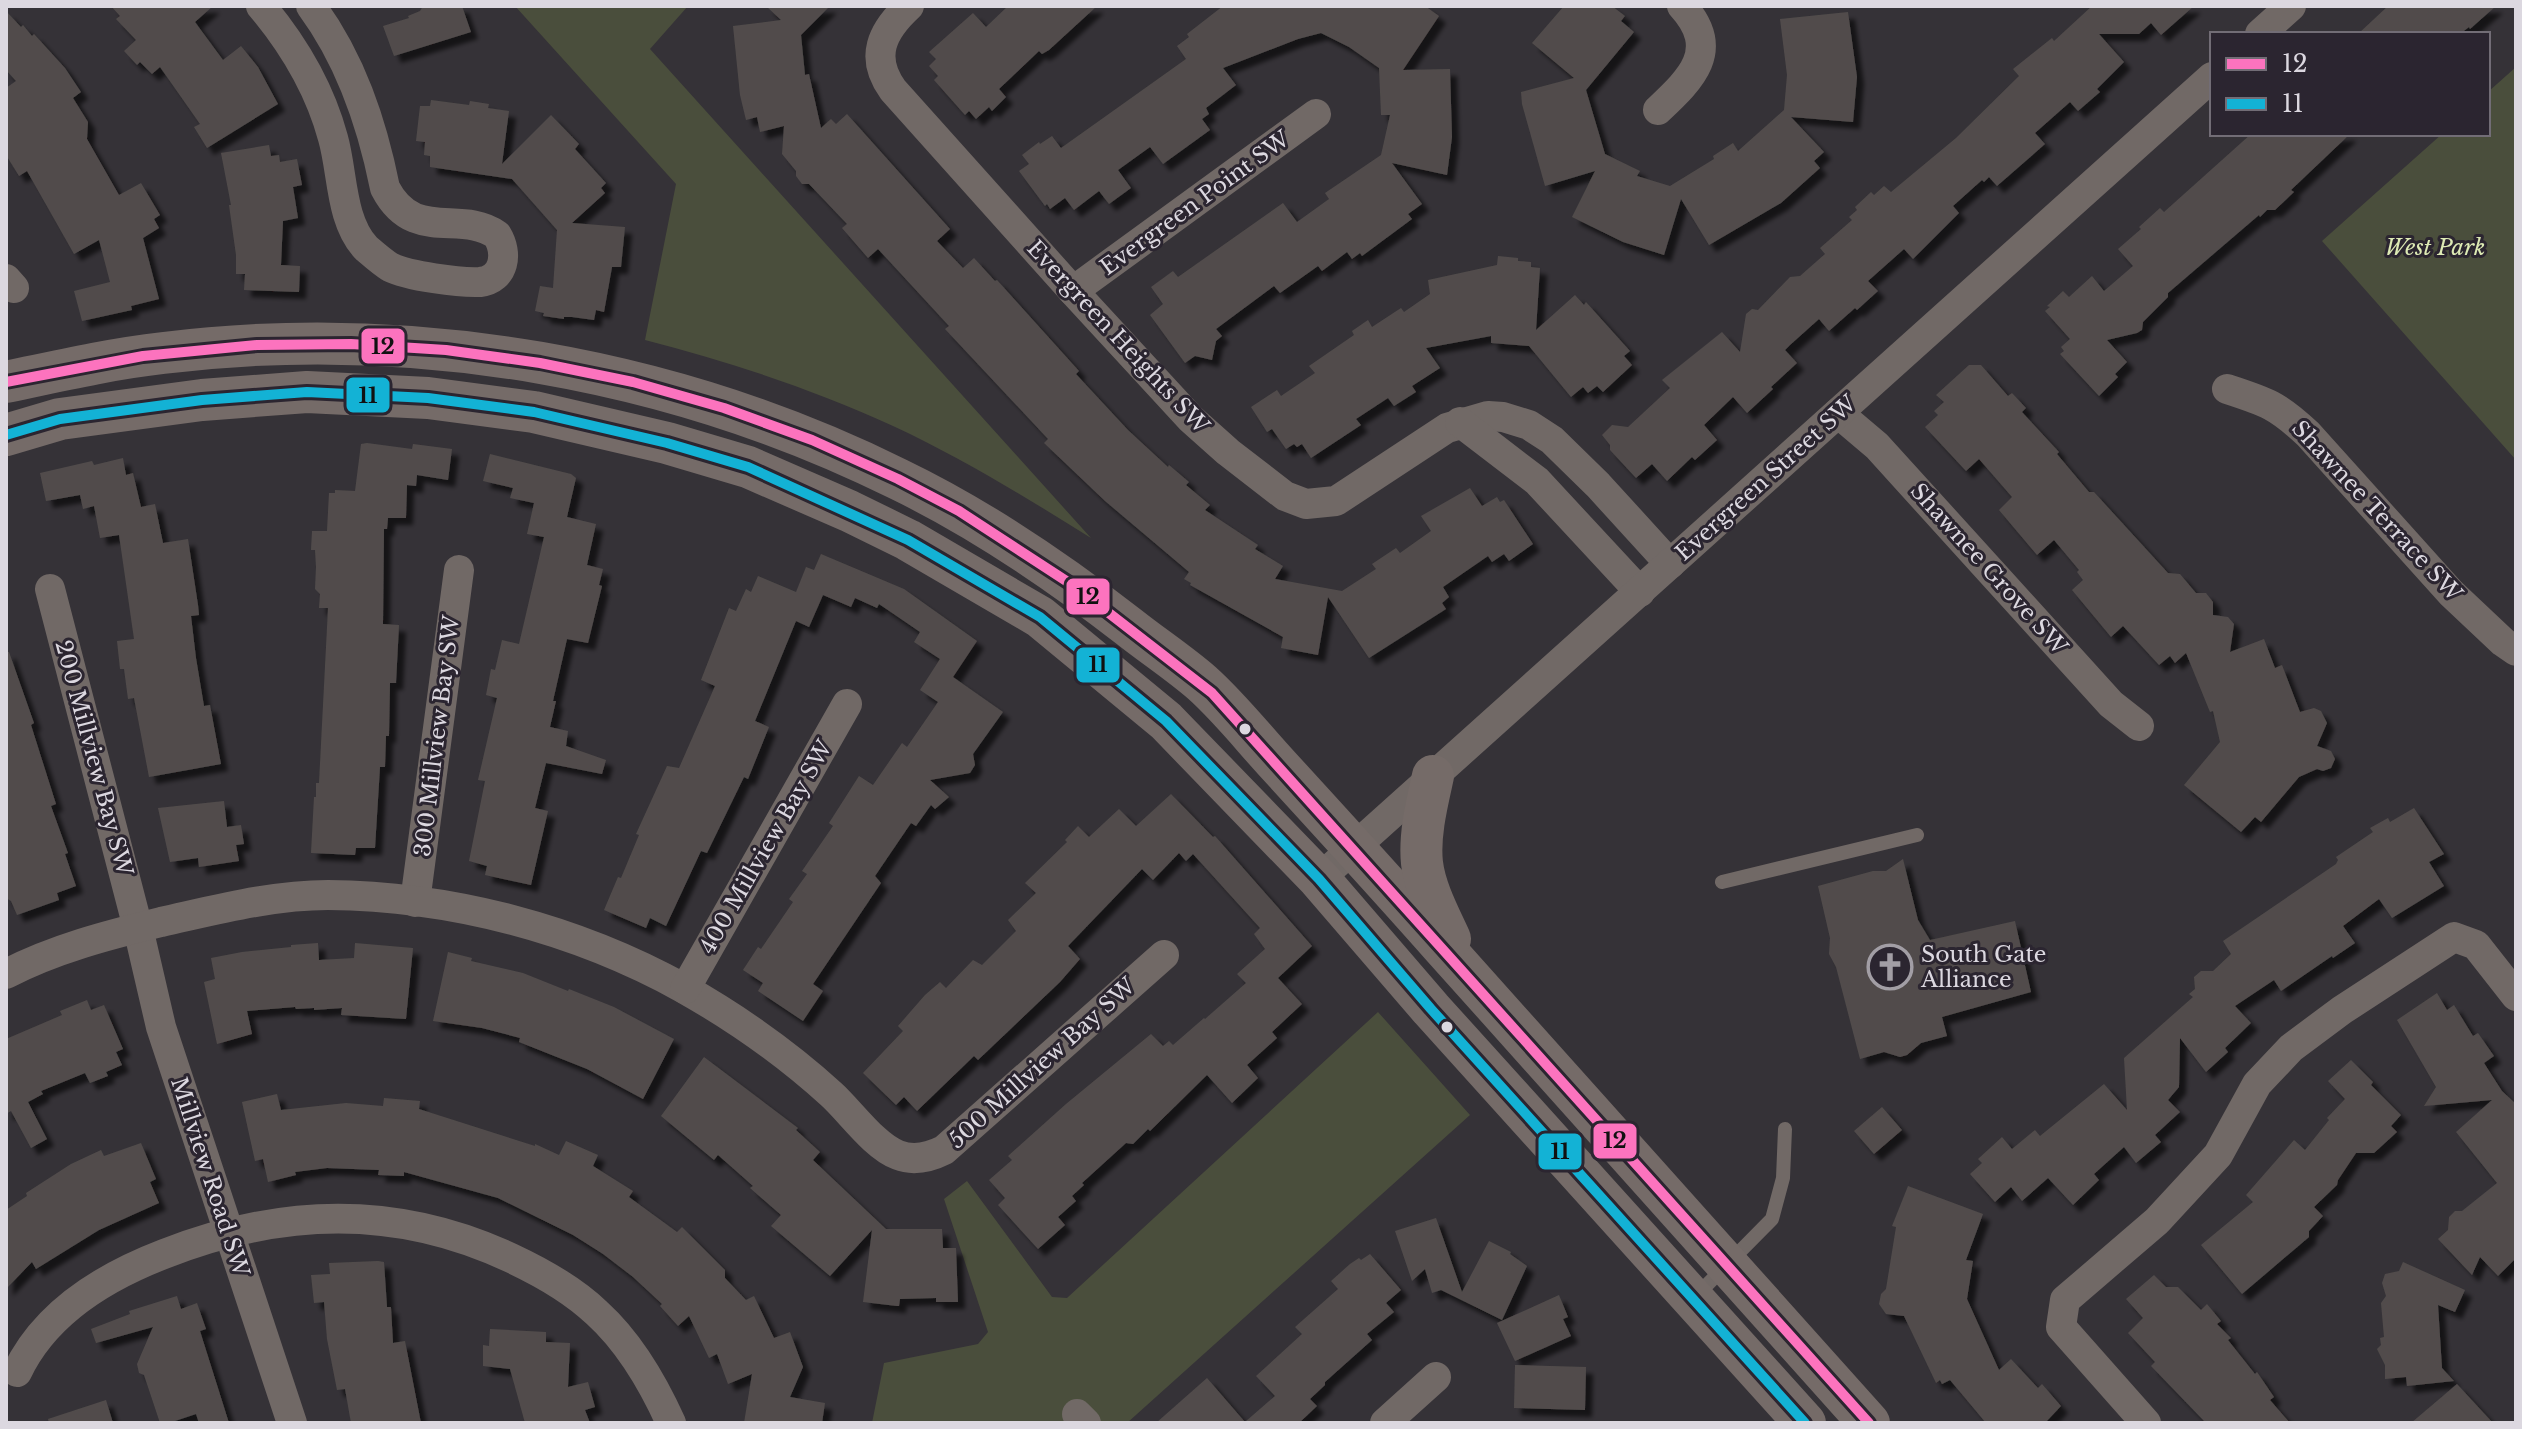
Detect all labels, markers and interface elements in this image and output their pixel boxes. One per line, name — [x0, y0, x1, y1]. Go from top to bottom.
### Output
legend — [2210, 32, 2490, 136]
text: 12 — [2282, 49, 2308, 78]
text: 11 — [2282, 89, 2303, 118]
street label: Evergreen Point SW — [1095, 124, 1296, 281]
park label: West Park — [2385, 234, 2485, 261]
street label: Evergreen Heights SW — [1021, 235, 1215, 440]
line badge: 12 — [360, 327, 406, 365]
text: 12 — [371, 333, 395, 360]
line badge: 11 — [345, 376, 391, 414]
text: 11 — [358, 382, 378, 409]
street label: Evergreen Street SW — [1670, 389, 1863, 566]
street label: Shawnee Terrace SW — [2286, 415, 2469, 608]
street label: Shawnee Grove SW — [1905, 478, 2074, 661]
line badge: 12 — [1065, 577, 1111, 616]
text: 12 — [1076, 583, 1100, 610]
street label: 300 Millview Bay SW — [409, 613, 465, 858]
street label: 200 Millview Bay SW — [50, 637, 139, 880]
line badge: 11 — [1075, 646, 1121, 684]
text: 11 — [1088, 651, 1108, 678]
unlabelled marker — [1237, 721, 1253, 737]
street label: 400 Millview Bay SW — [694, 734, 839, 959]
place label: South Gate Alliance — [1920, 941, 2046, 993]
church icon: South Gate Alliance — [1866, 943, 1914, 991]
street label: 500 Millview Bay SW — [943, 971, 1142, 1154]
unlabelled marker — [1439, 1019, 1455, 1035]
street label: Millview Road SW — [165, 1074, 255, 1281]
line badge: 12 — [1592, 1122, 1638, 1160]
text: 12 — [1603, 1127, 1627, 1154]
line badge: 11 — [1537, 1132, 1583, 1171]
text: 11 — [1550, 1138, 1570, 1165]

